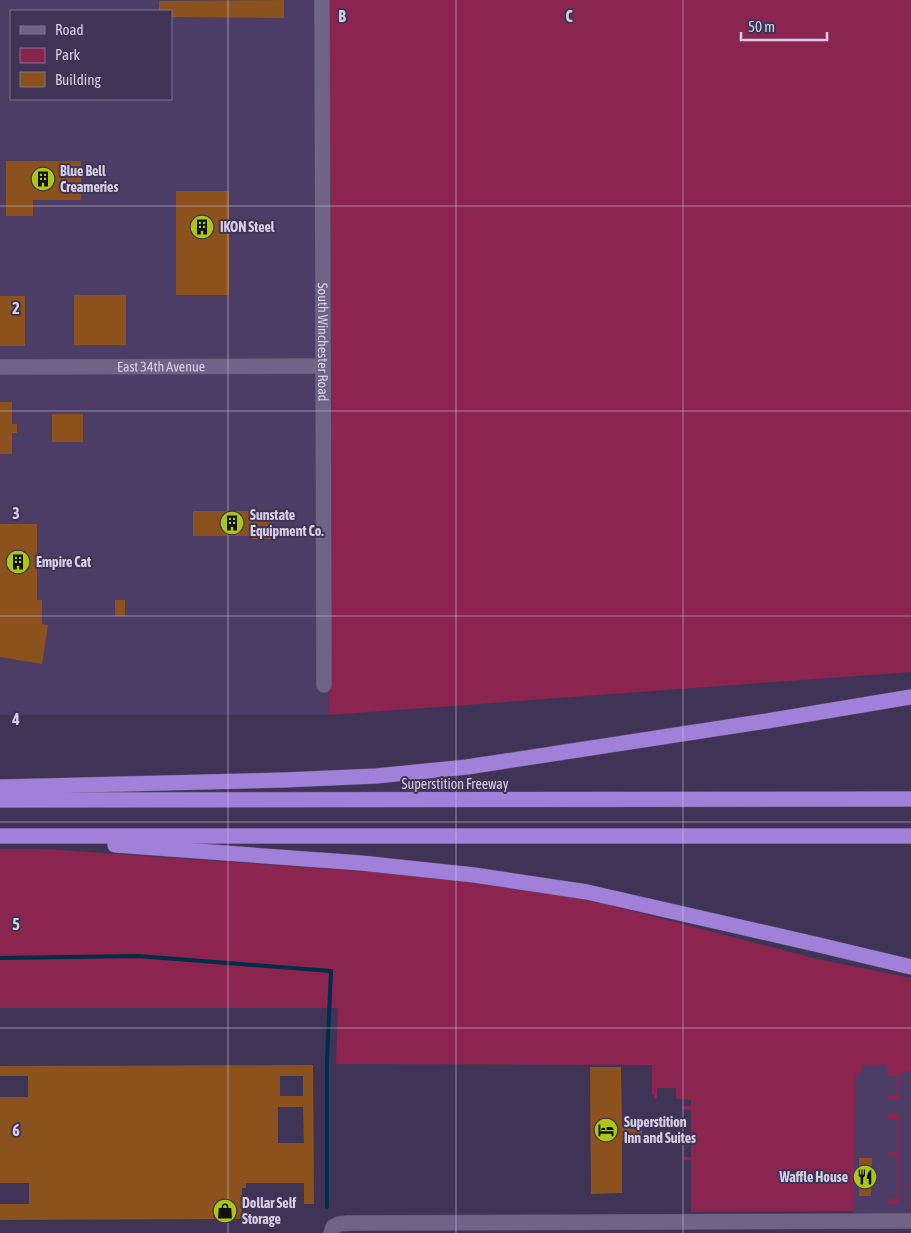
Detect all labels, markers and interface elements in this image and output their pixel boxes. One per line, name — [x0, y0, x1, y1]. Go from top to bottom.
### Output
text: B — [338, 7, 346, 25]
text: C — [565, 7, 573, 25]
legend — [10, 10, 172, 100]
scale bar — [741, 10, 827, 42]
text: 50 m — [748, 18, 775, 35]
text: Road — [55, 21, 84, 38]
text: Park — [55, 46, 80, 63]
text: Building — [55, 71, 101, 88]
place label: Blue Bell Creameries — [60, 163, 118, 195]
building icon: Blue Bell Creameries — [30, 166, 56, 192]
building icon: IKON Steel — [189, 214, 215, 240]
place label: IKON Steel — [220, 219, 275, 235]
street label: South Winchester Road — [315, 283, 331, 401]
text: 2 — [12, 299, 20, 317]
street label: East 34th Avenue — [117, 358, 205, 375]
text: 3 — [12, 504, 20, 522]
place label: Sunstate Equipment Co. — [250, 507, 324, 539]
building icon: Sunstate Equipment Co. — [219, 510, 245, 536]
building icon: Empire Cat — [5, 549, 31, 575]
place label: Empire Cat — [36, 554, 91, 570]
text: 4 — [11, 710, 20, 728]
street label: Superstition Freeway — [402, 776, 509, 792]
text: 5 — [12, 915, 20, 933]
place label: Superstition Inn and Suites — [624, 1114, 696, 1146]
hotel icon: Superstition Inn and Suites — [593, 1117, 619, 1143]
text: 6 — [12, 1121, 20, 1139]
restaurant icon: Waffle House — [852, 1164, 878, 1190]
place label: Waffle House — [779, 1169, 848, 1185]
place label: Dollar Self Storage — [242, 1195, 296, 1227]
shop icon: Dollar Self Storage — [212, 1198, 238, 1224]

